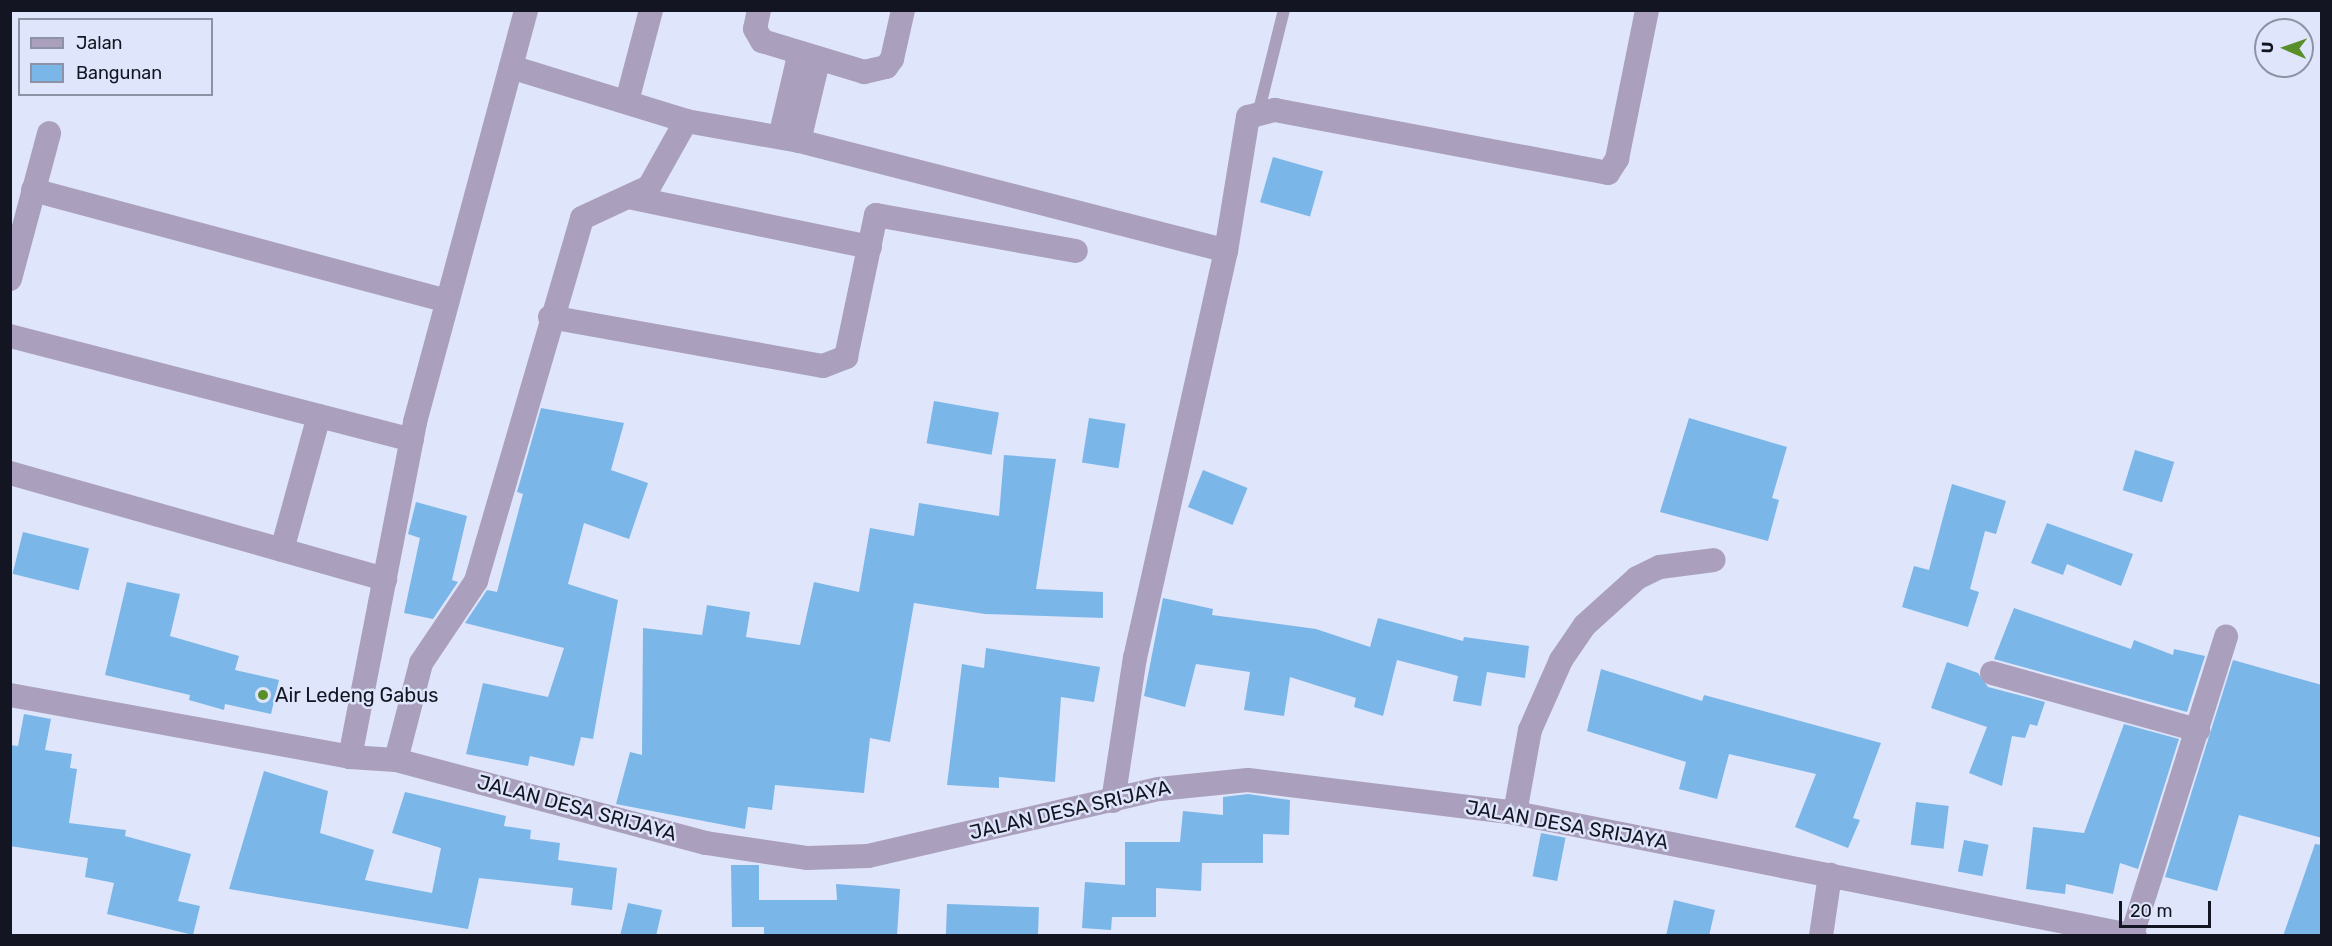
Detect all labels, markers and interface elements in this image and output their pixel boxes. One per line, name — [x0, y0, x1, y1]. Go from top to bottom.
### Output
legend — [18, 18, 213, 96]
north arrow — [2254, 18, 2314, 78]
text: Jalan — [76, 32, 123, 54]
text: U — [2258, 41, 2277, 54]
text: Bangunan — [76, 62, 162, 84]
place label: Air Ledeng Gabus — [275, 683, 439, 707]
marker: Air Ledeng Gabus — [256, 688, 270, 702]
street label: JALAN DESA SRIJAYA — [474, 770, 680, 846]
street label: JALAN DESA SRIJAYA — [967, 775, 1173, 845]
street label: JALAN DESA SRIJAYA — [1463, 795, 1671, 855]
scale bar — [2122, 889, 2214, 927]
text: 20 m — [2130, 900, 2172, 922]

